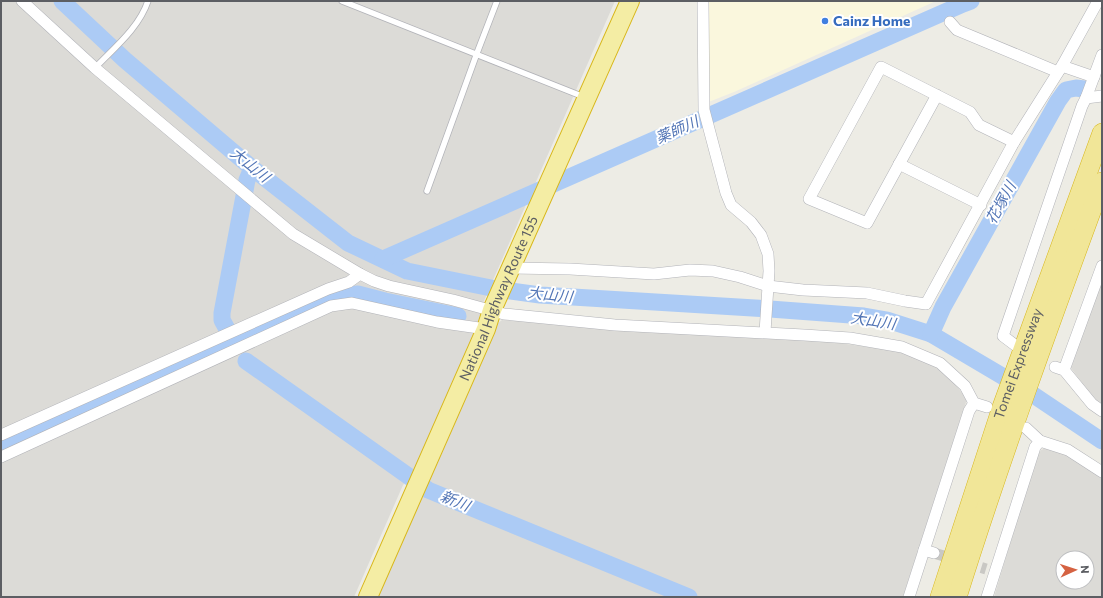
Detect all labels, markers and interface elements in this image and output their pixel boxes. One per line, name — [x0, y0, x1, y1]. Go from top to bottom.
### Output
place label: Cainz Home — [833, 12, 910, 29]
marker: Cainz Home — [820, 16, 830, 26]
water label: 薬師川 — [652, 111, 703, 146]
water label: 大山川 — [227, 143, 275, 187]
water label: 花塚川 — [981, 177, 1020, 227]
street label: National Highway Route 155 — [455, 213, 541, 383]
water label: 大山川 — [527, 283, 575, 306]
street label: Tomei Expressway — [990, 306, 1045, 421]
water label: 大山川 — [850, 308, 899, 333]
water label: 新川 — [438, 486, 475, 515]
north arrow — [1055, 550, 1095, 590]
text: N — [1079, 565, 1092, 574]

